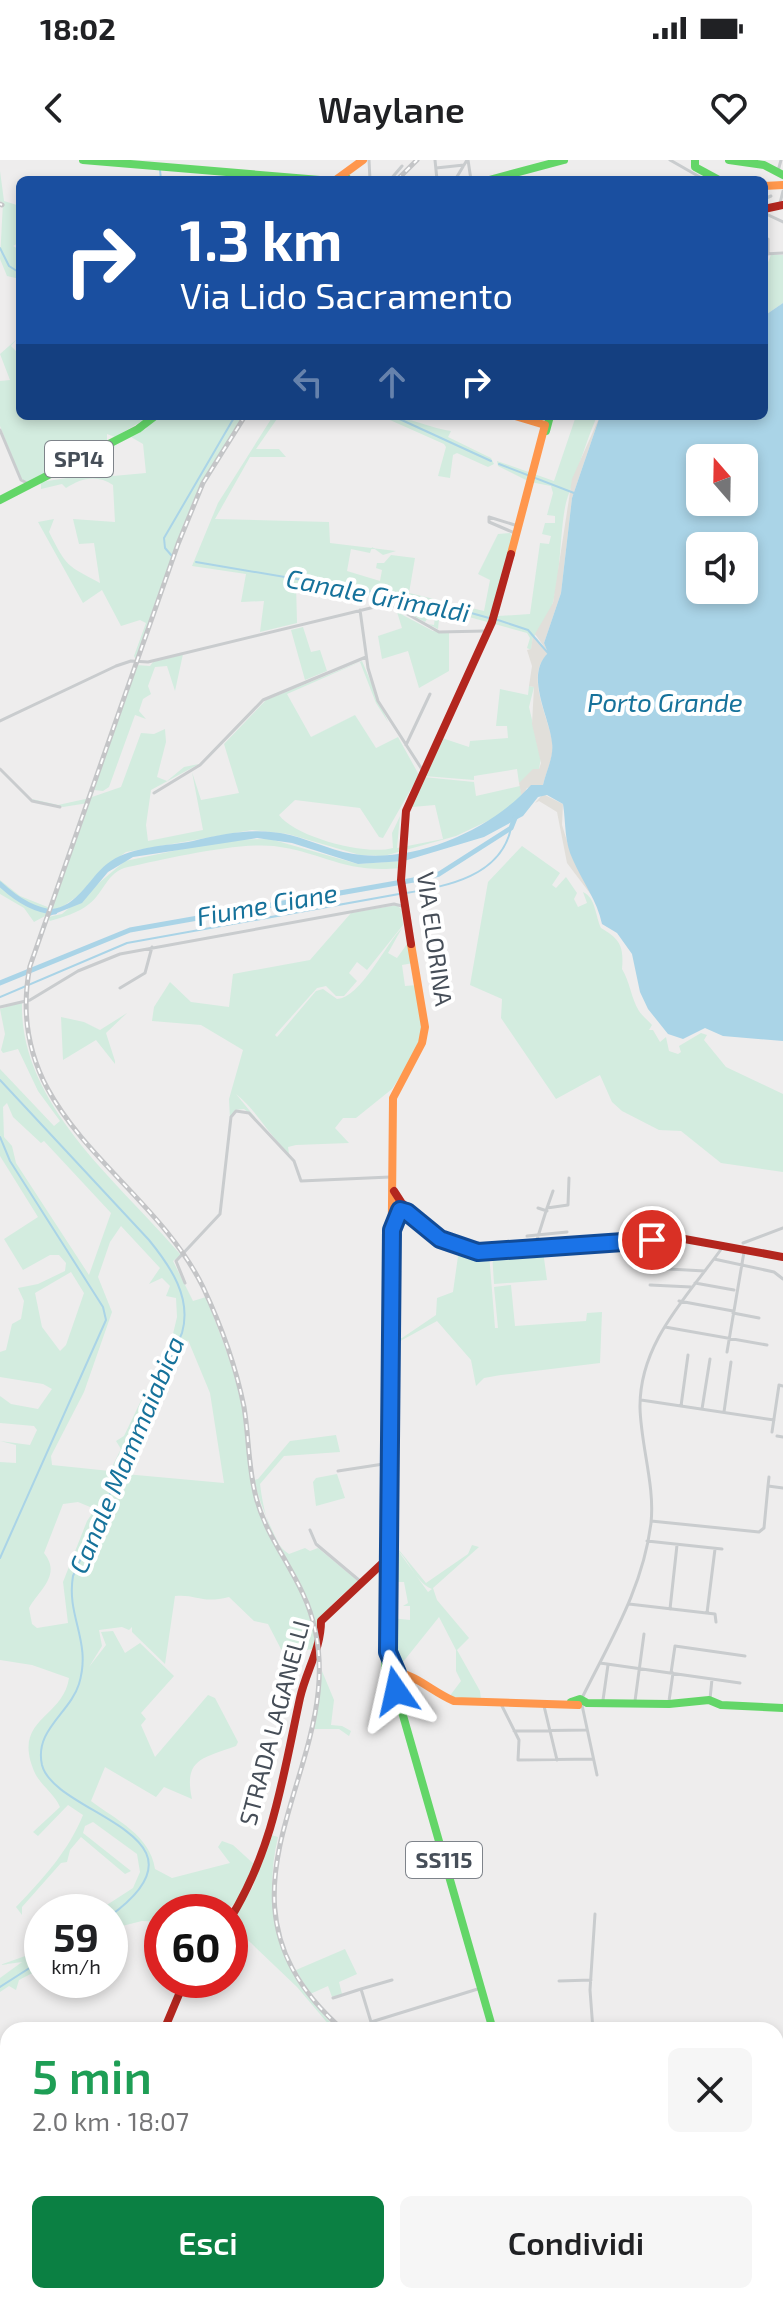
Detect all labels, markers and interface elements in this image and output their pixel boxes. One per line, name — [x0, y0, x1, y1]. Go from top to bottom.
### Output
text: 18:02 — [40, 10, 116, 46]
icon: back — [32, 86, 76, 130]
icon: heart — [707, 86, 751, 130]
text: Waylane — [318, 87, 465, 130]
text: 1.3 km — [180, 205, 342, 272]
icon: right — [48, 208, 152, 312]
text: Via Lido Sacramento — [180, 273, 513, 316]
icon: left — [286, 360, 330, 404]
icon: ahead — [370, 360, 414, 404]
icon: right — [454, 360, 498, 404]
road number: SP14 — [45, 441, 113, 477]
north arrow — [686, 444, 758, 516]
map controls — [686, 444, 758, 604]
button: sound — [686, 532, 758, 604]
water label: Canale Grimaldi — [284, 562, 473, 628]
water label: Porto Grande — [587, 686, 743, 717]
street label: VIA ELORINA — [412, 870, 459, 1008]
water label: Fiume Ciane — [194, 876, 340, 931]
pin — [618, 1206, 686, 1274]
icon: arrive — [630, 1218, 674, 1262]
water label: Canale Mammaiabica — [62, 1331, 190, 1578]
street label: STRADA LAGANELLI — [232, 1617, 315, 1828]
position arrow — [354, 1649, 438, 1733]
road number: SS115 — [406, 1842, 482, 1878]
speed limit sign: 60 — [144, 1894, 248, 1998]
text: 59 — [53, 1912, 99, 1960]
text: km/h — [51, 1954, 101, 1978]
text: 5 min — [32, 2046, 152, 2104]
button: close — [668, 2048, 752, 2132]
text: 2.0 km · 18:07 — [32, 2105, 189, 2136]
button: Esci — [32, 2196, 384, 2288]
button: Condividi — [400, 2196, 752, 2288]

